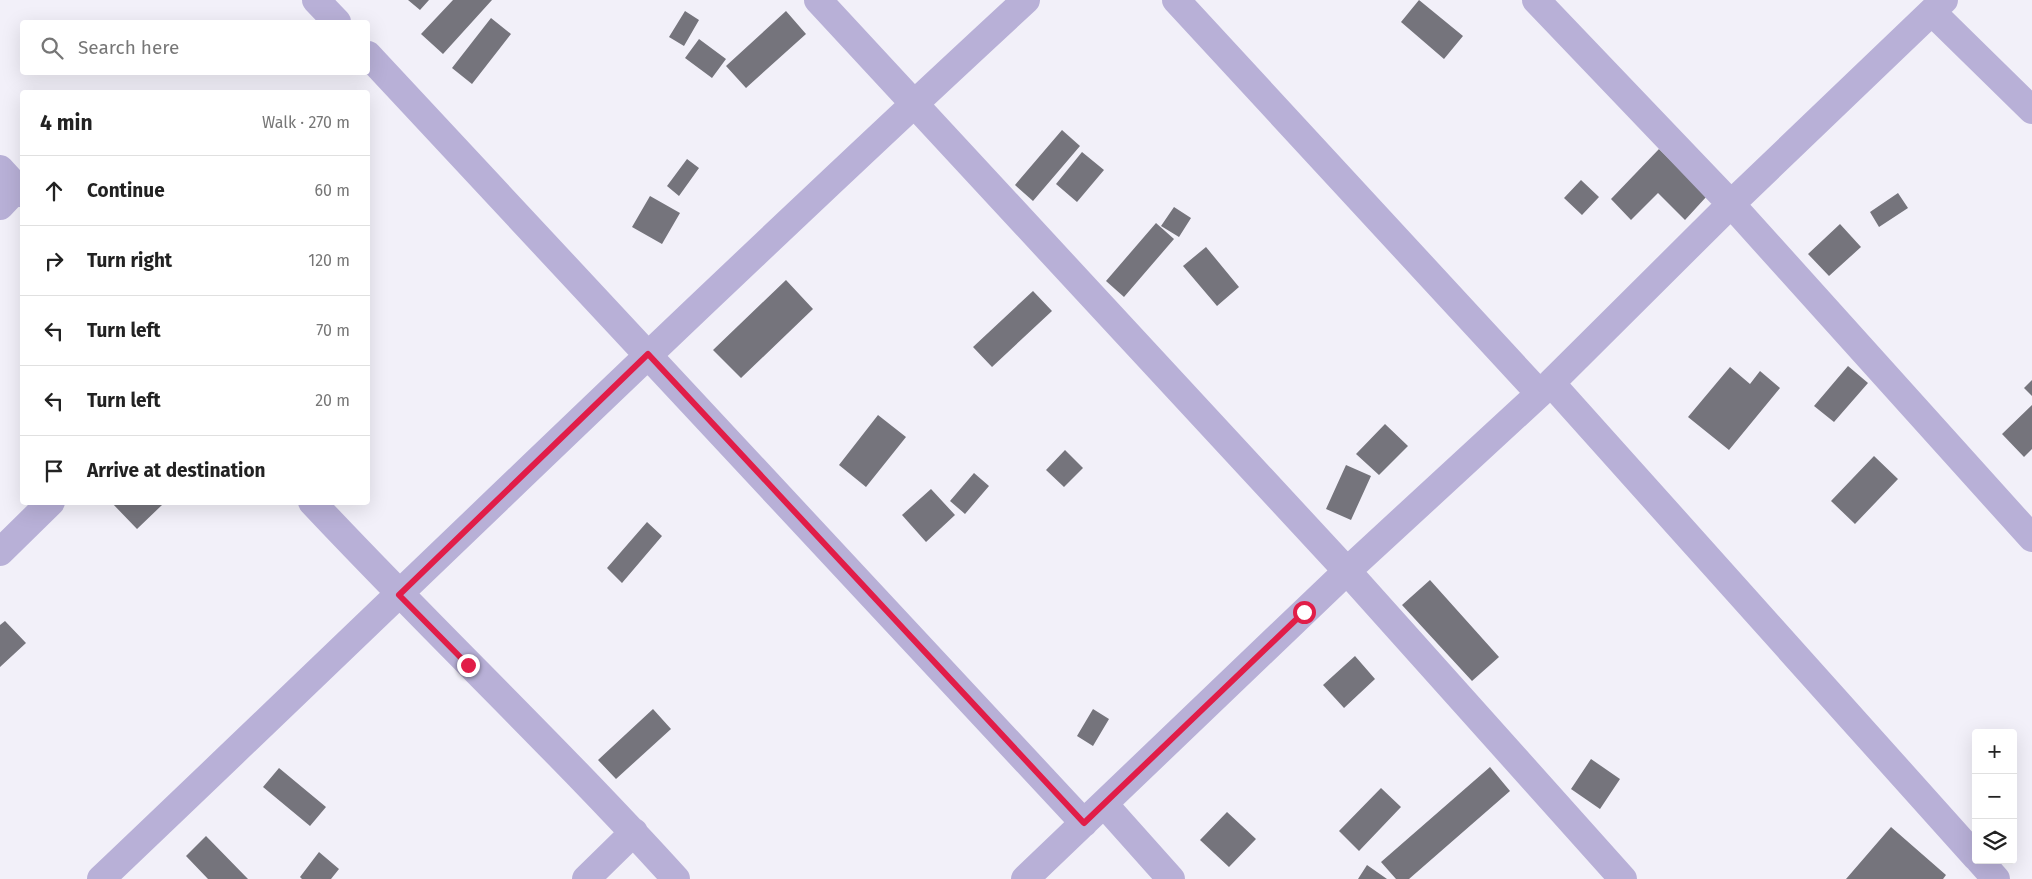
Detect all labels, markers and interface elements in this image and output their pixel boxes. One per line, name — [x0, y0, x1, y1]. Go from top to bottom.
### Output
search box — [20, 20, 370, 75]
icon: search — [38, 34, 66, 62]
text: Search here — [78, 36, 179, 59]
text: 4 min — [40, 110, 93, 136]
text: Walk · 270 m — [262, 113, 350, 132]
icon: ahead — [40, 177, 68, 205]
text: Continue — [87, 179, 165, 202]
text: 60 m — [315, 181, 350, 200]
icon: right — [40, 247, 68, 275]
text: Turn right — [87, 249, 172, 272]
text: 120 m — [308, 251, 350, 270]
icon: left — [40, 317, 68, 345]
text: Turn left — [87, 319, 161, 342]
text: 70 m — [316, 321, 350, 340]
icon: left — [40, 387, 68, 415]
text: Turn left — [87, 389, 161, 412]
text: 20 m — [315, 391, 350, 410]
icon: arrive — [40, 457, 68, 485]
text: Arrive at destination — [87, 459, 266, 482]
route start — [1293, 601, 1316, 624]
route end — [457, 654, 480, 677]
map controls — [1972, 729, 2017, 864]
button: + — [1972, 729, 2017, 774]
button: − — [1972, 774, 2017, 819]
button: layers — [1972, 819, 2017, 864]

